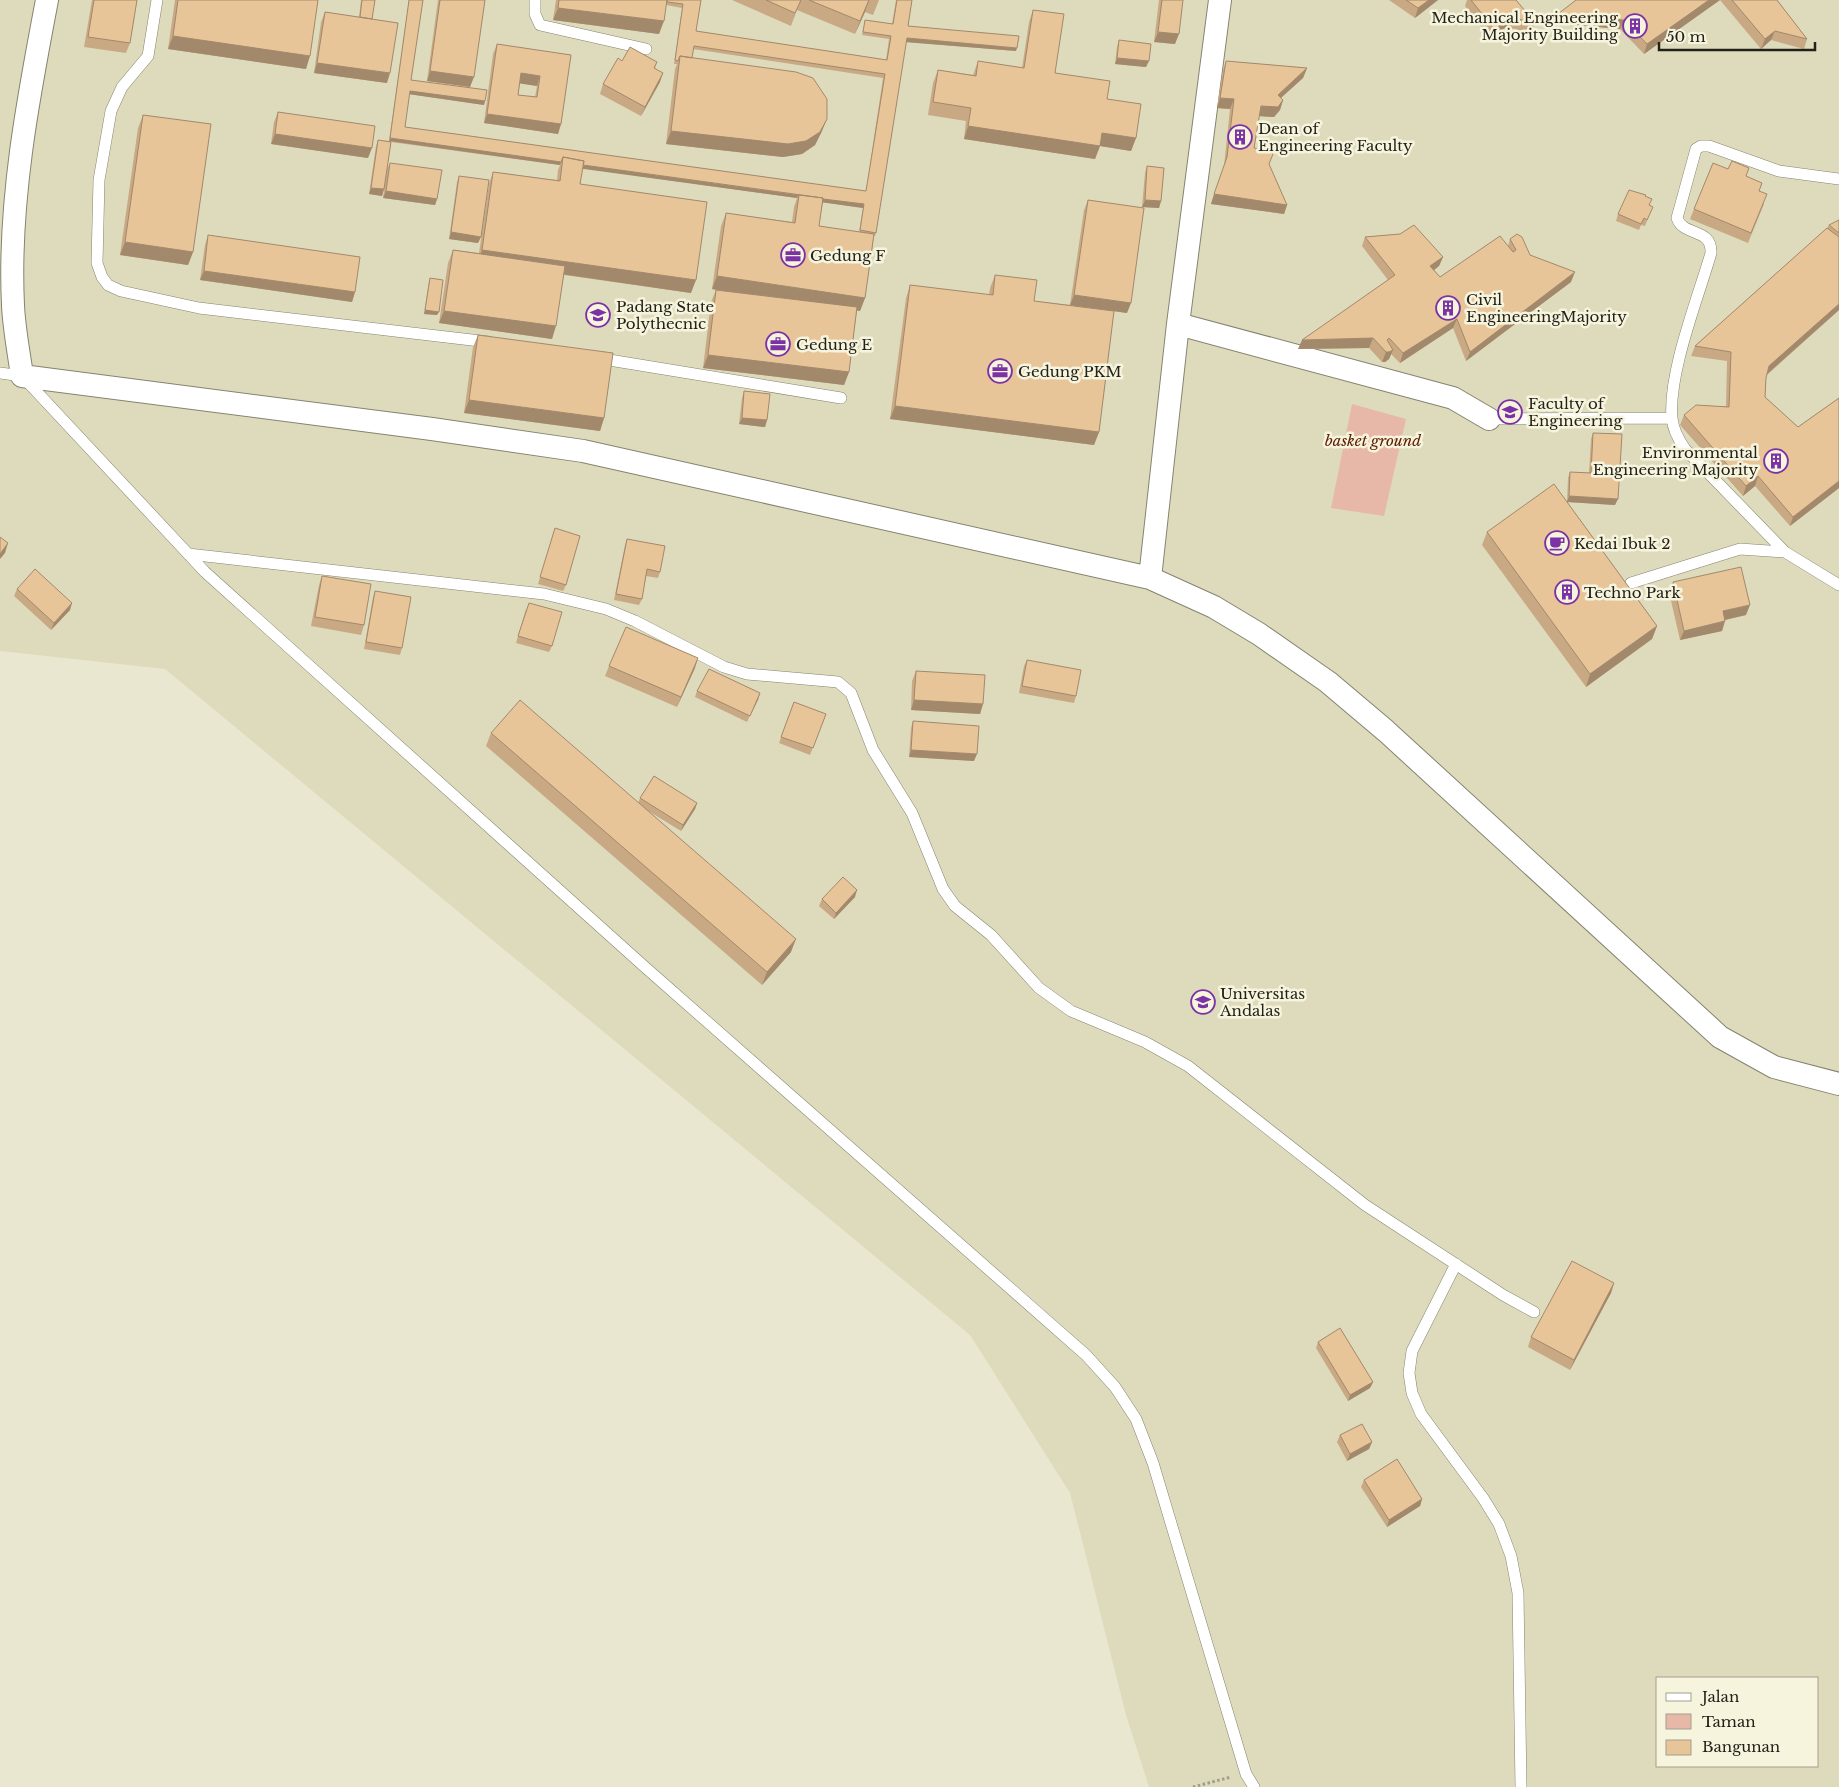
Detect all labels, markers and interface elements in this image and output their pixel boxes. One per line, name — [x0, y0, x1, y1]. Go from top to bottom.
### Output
place label: Mechanical Engineering Majority Building — [1431, 8, 1619, 44]
building icon: Mechanical Engineering Majority Building — [1622, 13, 1648, 39]
scale bar — [1659, 20, 1815, 52]
text: 50 m — [1666, 27, 1706, 46]
place label: Dean of Engineering Faculty — [1258, 119, 1413, 155]
building icon: Dean of Engineering Faculty — [1227, 124, 1253, 150]
office icon: Gedung F — [780, 242, 806, 268]
place label: Gedung F — [810, 246, 885, 265]
place label: Civil EngineeringMajority — [1466, 290, 1627, 326]
building icon: Civil EngineeringMajority — [1435, 295, 1461, 321]
place label: Padang State Polythecnic — [616, 297, 714, 333]
school or university icon: Padang State Polythecnic — [585, 302, 611, 328]
office icon: Gedung E — [765, 331, 791, 357]
place label: Gedung E — [796, 335, 872, 354]
office icon: Gedung PKM — [987, 358, 1013, 384]
place label: Gedung PKM — [1018, 362, 1122, 381]
place label: Faculty of Engineering — [1528, 394, 1623, 430]
school or university icon: Faculty of Engineering — [1497, 399, 1523, 425]
park label: basket ground — [1325, 431, 1421, 450]
place label: Environmental Engineering Majority — [1593, 443, 1758, 479]
building icon: Environmental Engineering Majority — [1763, 448, 1789, 474]
cafe icon: Kedai Ibuk 2 — [1544, 530, 1570, 556]
place label: Kedai Ibuk 2 — [1574, 534, 1670, 553]
building icon: Techno Park — [1554, 579, 1580, 605]
place label: Techno Park — [1584, 583, 1681, 602]
place label: Universitas Andalas — [1219, 984, 1305, 1020]
school or university icon: Universitas Andalas — [1190, 989, 1216, 1015]
legend — [1656, 1677, 1819, 1767]
text: Jalan — [1700, 1687, 1739, 1706]
text: Taman — [1702, 1712, 1756, 1731]
text: Bangunan — [1702, 1737, 1780, 1756]

